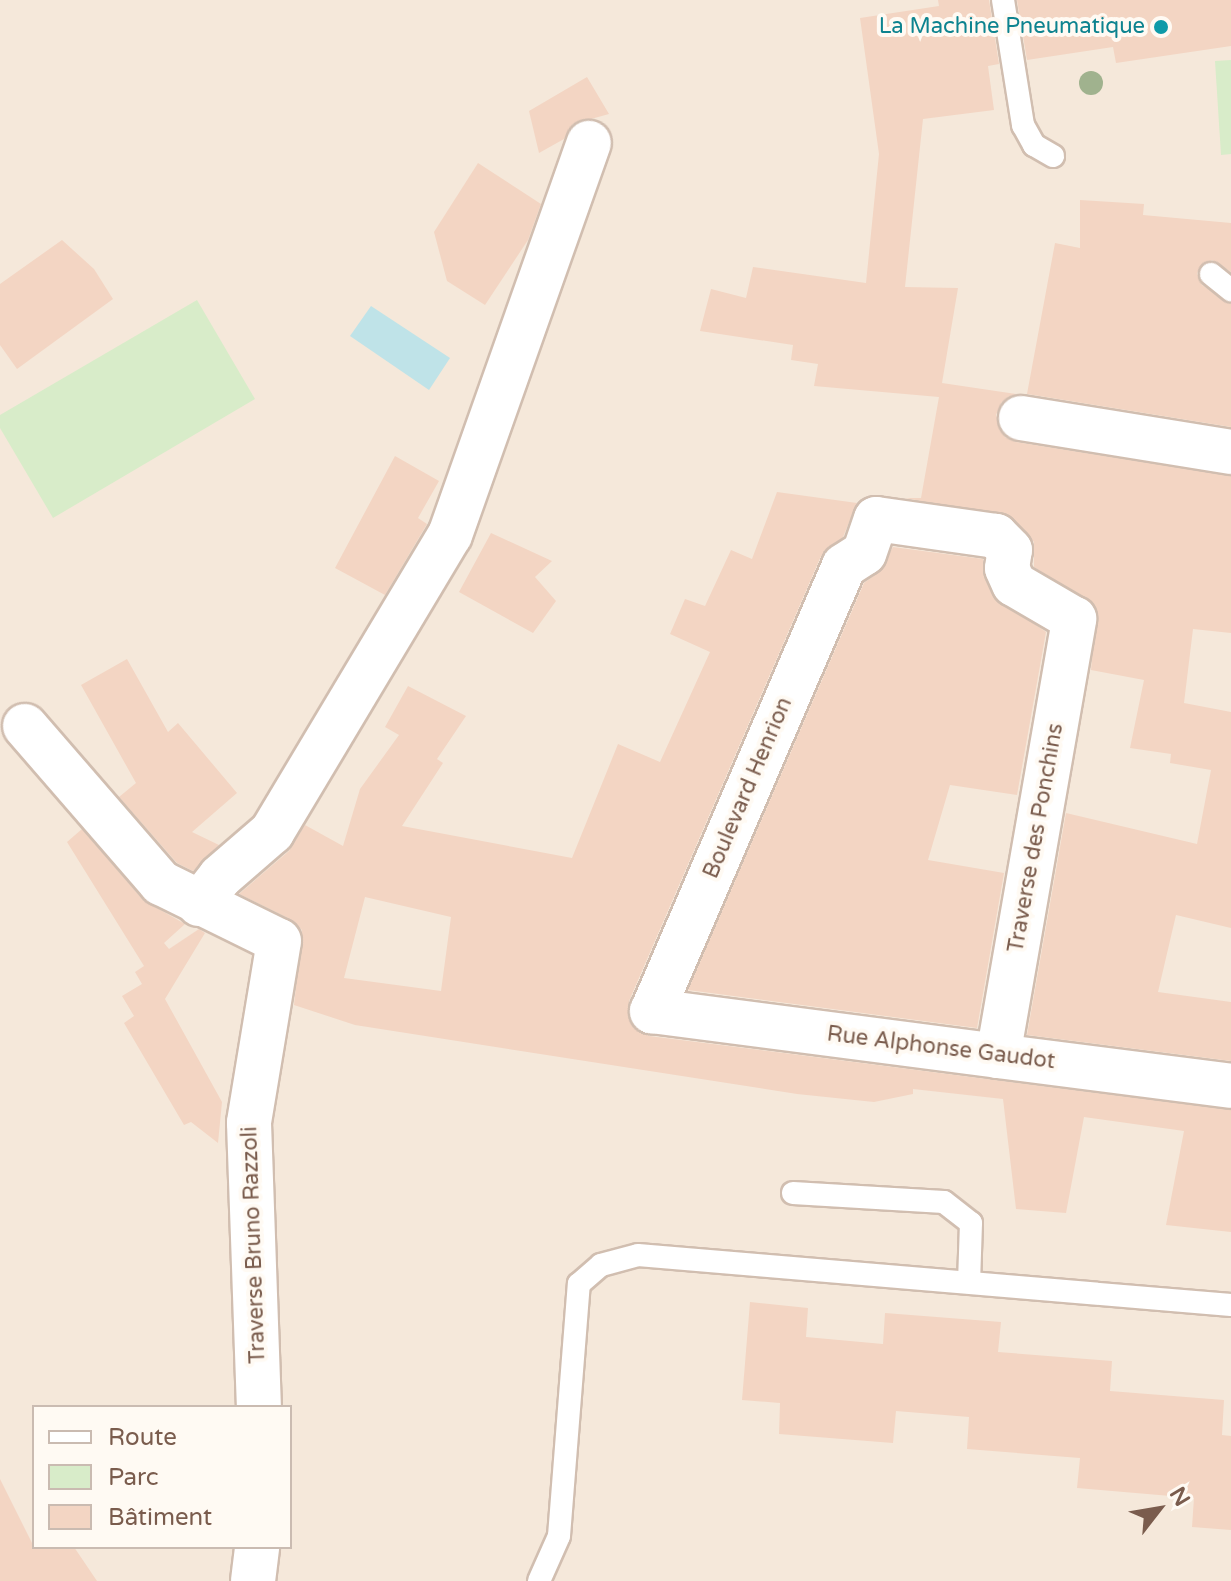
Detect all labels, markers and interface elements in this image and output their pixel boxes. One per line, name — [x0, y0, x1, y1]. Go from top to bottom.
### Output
place label: La Machine Pneumatique — [879, 14, 1145, 40]
marker: La Machine Pneumatique — [1152, 18, 1170, 36]
street label: Boulevard Henrion — [698, 693, 798, 883]
street label: Traverse des Ponchins — [1003, 721, 1069, 955]
street label: Rue Alphonse Gaudot — [825, 1021, 1057, 1075]
street label: Traverse Bruno Razzoli — [237, 1126, 271, 1364]
legend — [32, 1405, 292, 1549]
text: Route — [108, 1423, 177, 1452]
text: Parc — [108, 1463, 159, 1492]
north arrow — [1119, 1469, 1199, 1549]
text: N — [1164, 1482, 1195, 1511]
text: Bâtiment — [108, 1503, 212, 1532]

